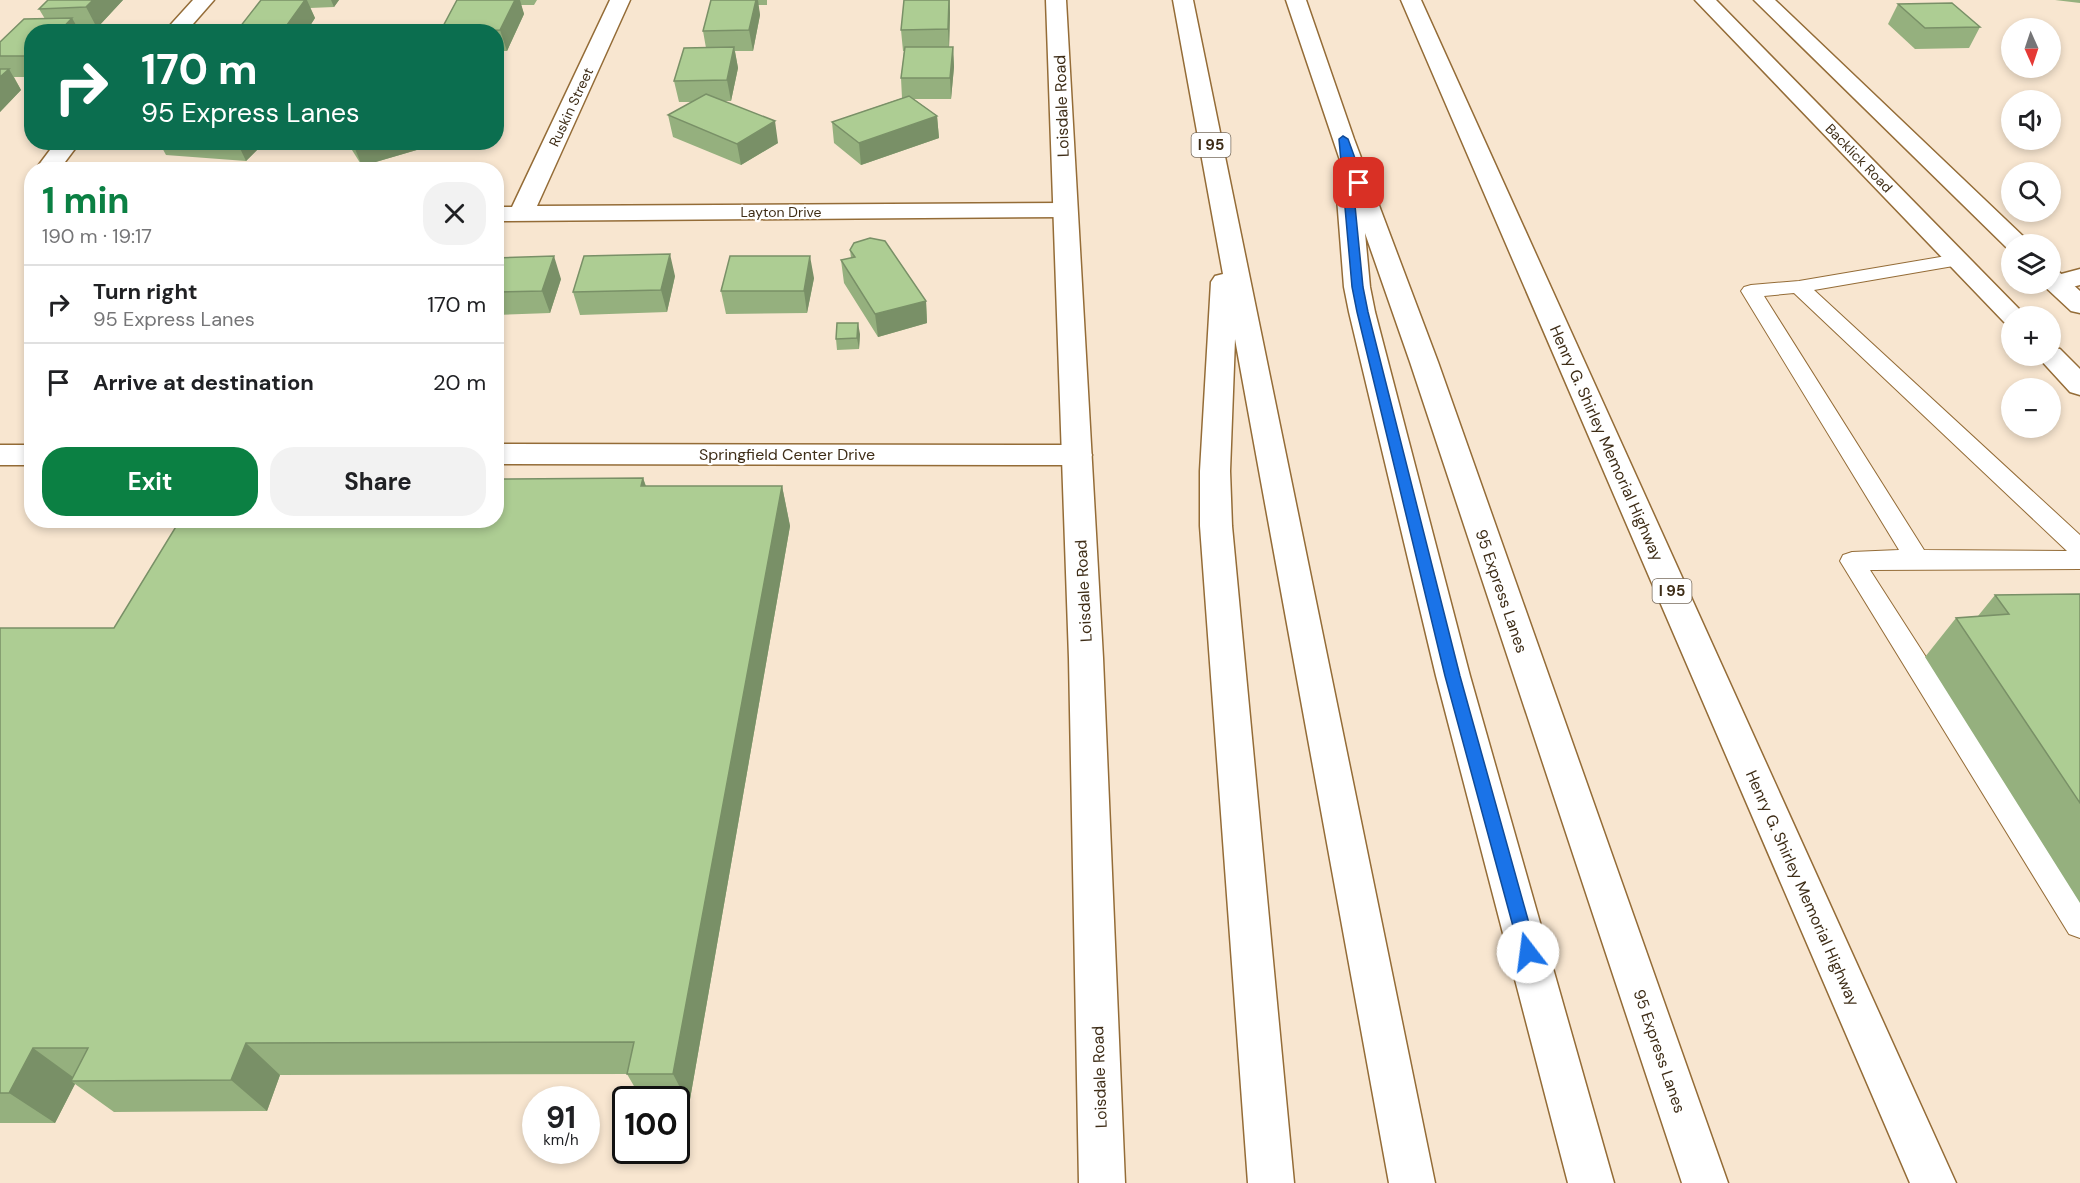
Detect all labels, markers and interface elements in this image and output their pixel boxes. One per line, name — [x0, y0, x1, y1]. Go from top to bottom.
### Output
north arrow — [2001, 18, 2061, 78]
map controls — [2001, 18, 2061, 438]
text: 170 m — [141, 42, 258, 97]
icon: right — [42, 48, 120, 126]
street label: Loisdale Road — [1049, 54, 1074, 157]
street label: Ruskin Street — [545, 65, 597, 149]
button: sound — [2001, 90, 2061, 150]
text: 95 Express Lanes — [141, 95, 360, 130]
street label: Backlick Road — [1822, 120, 1896, 196]
road number: I 95 — [1192, 133, 1230, 157]
pin — [1333, 157, 1384, 208]
button: search — [2001, 162, 2061, 222]
icon: arrive — [1342, 166, 1375, 199]
text: 1 min — [42, 177, 130, 224]
button: close — [423, 182, 486, 245]
street label: Layton Drive — [740, 203, 822, 221]
text: 190 m · 19:17 — [42, 223, 152, 249]
button: layers — [2001, 234, 2061, 294]
text: Turn right — [93, 277, 198, 306]
icon: right — [42, 288, 75, 321]
text: 170 m — [427, 290, 486, 319]
text: 95 Express Lanes — [93, 306, 255, 332]
button: + — [2001, 306, 2061, 366]
street label: Henry G. Shirley Memorial Highway — [1545, 322, 1668, 565]
icon: arrive — [42, 366, 75, 399]
text: Arrive at destination — [93, 368, 314, 397]
text: 20 m — [433, 368, 486, 397]
button: − — [2001, 378, 2061, 438]
street label: Springfield Center Drive — [699, 444, 875, 465]
button: Exit — [42, 447, 258, 516]
button: Share — [270, 447, 486, 516]
street label: 95 Express Lanes — [1471, 527, 1533, 656]
street label: Loisdale Road — [1070, 539, 1097, 643]
road number: I 95 — [1652, 579, 1692, 603]
street label: Henry G. Shirley Memorial Highway — [1741, 767, 1864, 1010]
position arrow — [1496, 920, 1560, 984]
street label: 95 Express Lanes — [1629, 987, 1691, 1116]
street label: Loisdale Road — [1087, 1025, 1112, 1128]
speed limit sign: 100 — [612, 1086, 690, 1164]
text: 91 — [546, 1098, 576, 1137]
text: km/h — [543, 1130, 579, 1150]

